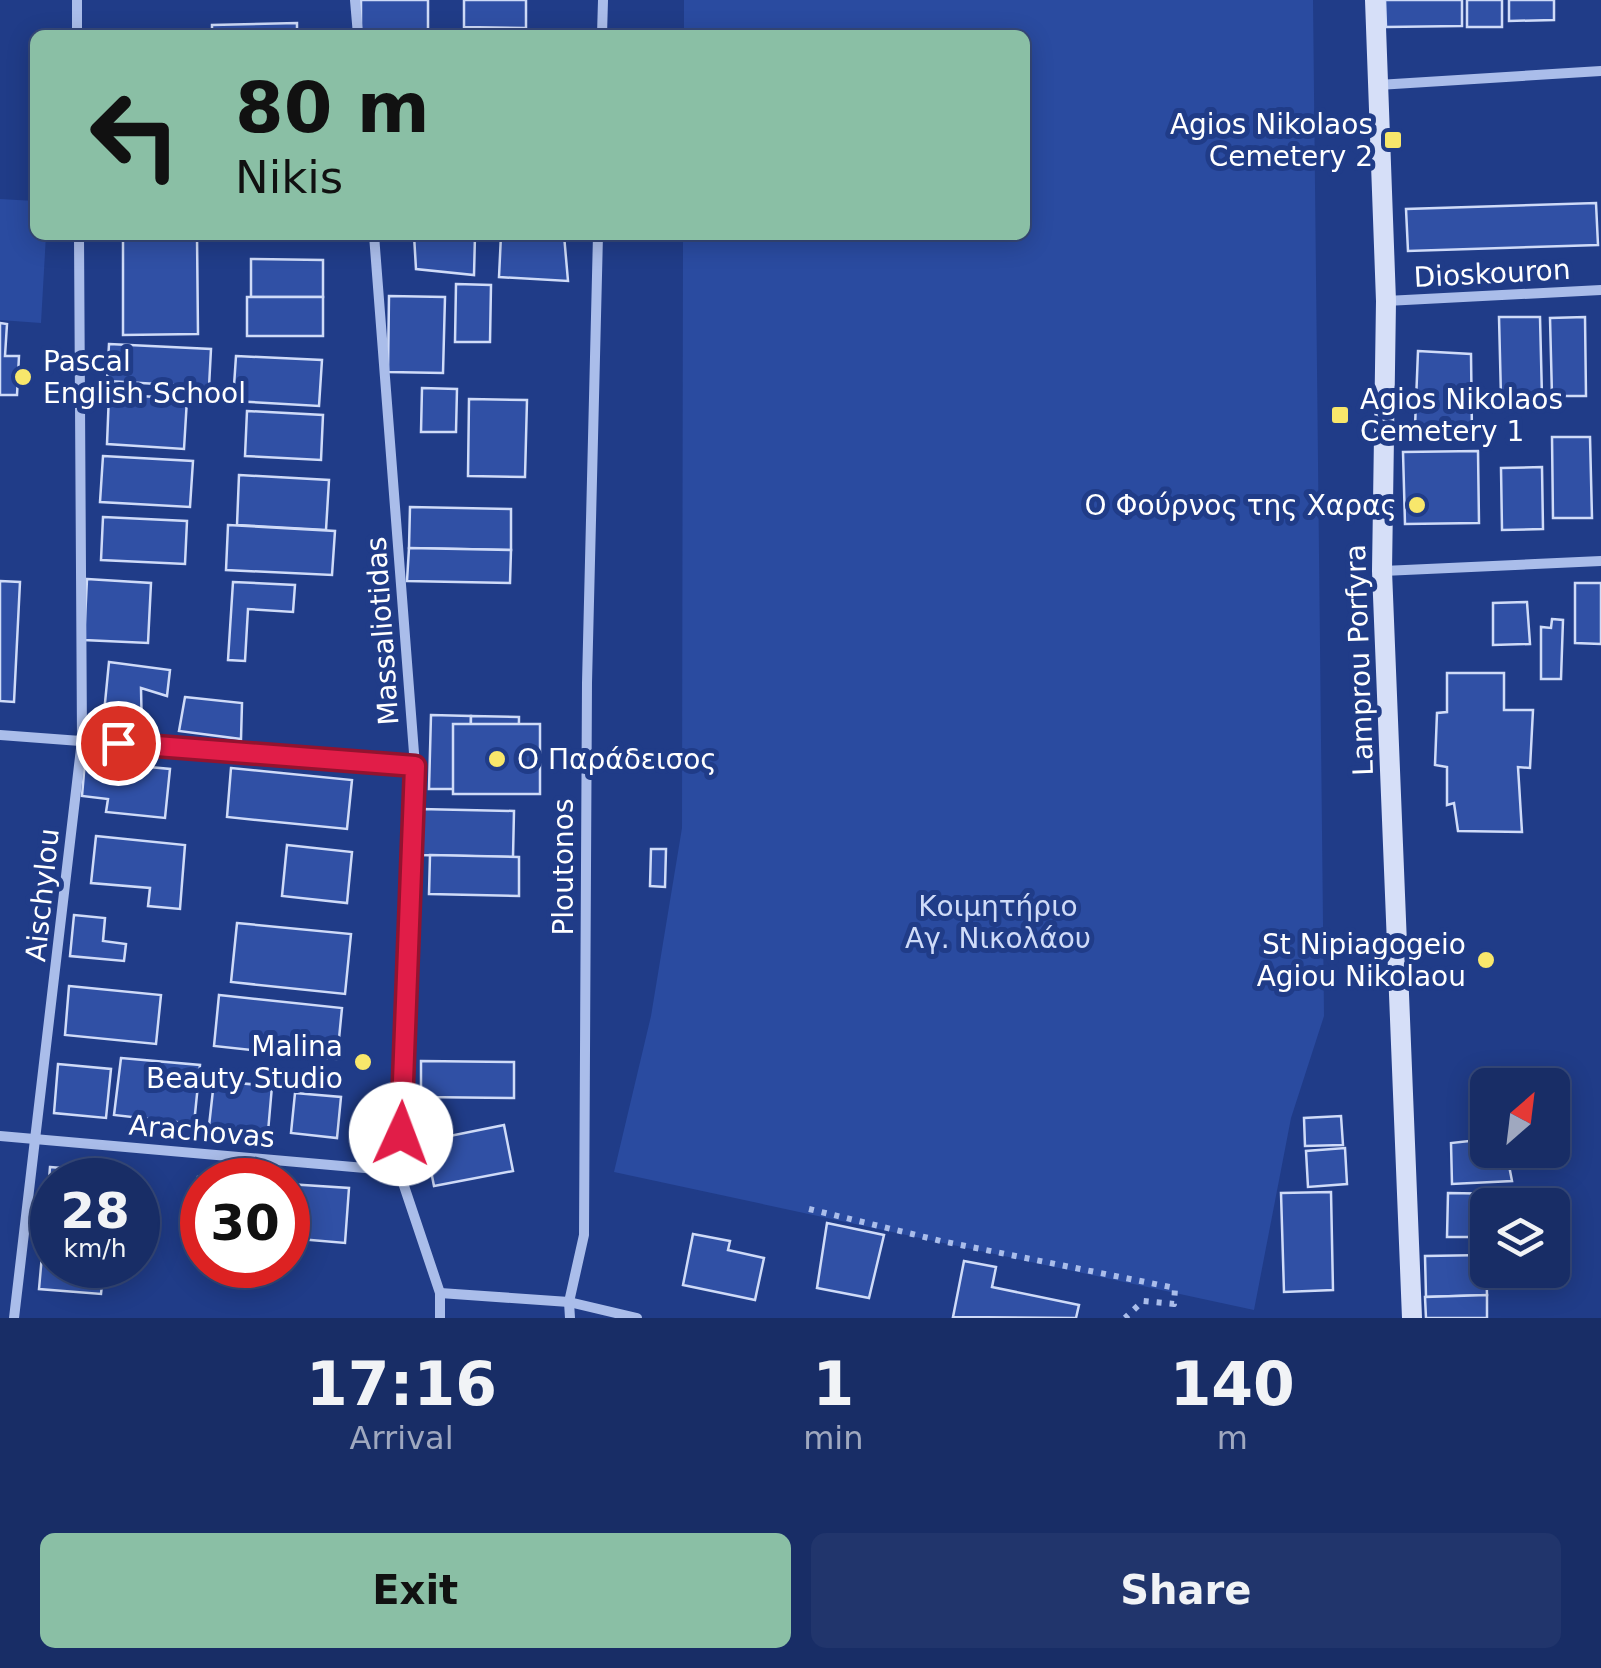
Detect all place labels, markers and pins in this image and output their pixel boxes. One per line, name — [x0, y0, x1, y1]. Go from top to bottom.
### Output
place label: Agios Nikolaos Cemetery 2 — [1170, 108, 1373, 173]
marker: Agios Nikolaos Cemetery 2 — [1382, 129, 1404, 151]
place label: Pascal English School — [43, 345, 246, 410]
marker: Pascal English School — [12, 366, 34, 388]
place label: Agios Nikolaos Cemetery 1 — [1360, 383, 1563, 448]
marker: Agios Nikolaos Cemetery 1 — [1329, 404, 1351, 426]
place label: Ο Φούρνος της Χαρας — [1085, 489, 1397, 522]
marker: Ο Φούρνος της Χαρας — [1406, 494, 1428, 516]
pin — [76, 701, 161, 786]
place label: Ο Παράδεισος — [517, 743, 717, 776]
marker: Ο Παράδεισος — [486, 748, 508, 770]
place label: St Nipiagogeio Agiou Nikolaou — [1257, 928, 1466, 993]
marker: St Nipiagogeio Agiou Nikolaou — [1475, 949, 1497, 971]
place label: Malina Beauty Studio — [146, 1030, 343, 1095]
marker: Malina Beauty Studio — [352, 1051, 374, 1073]

